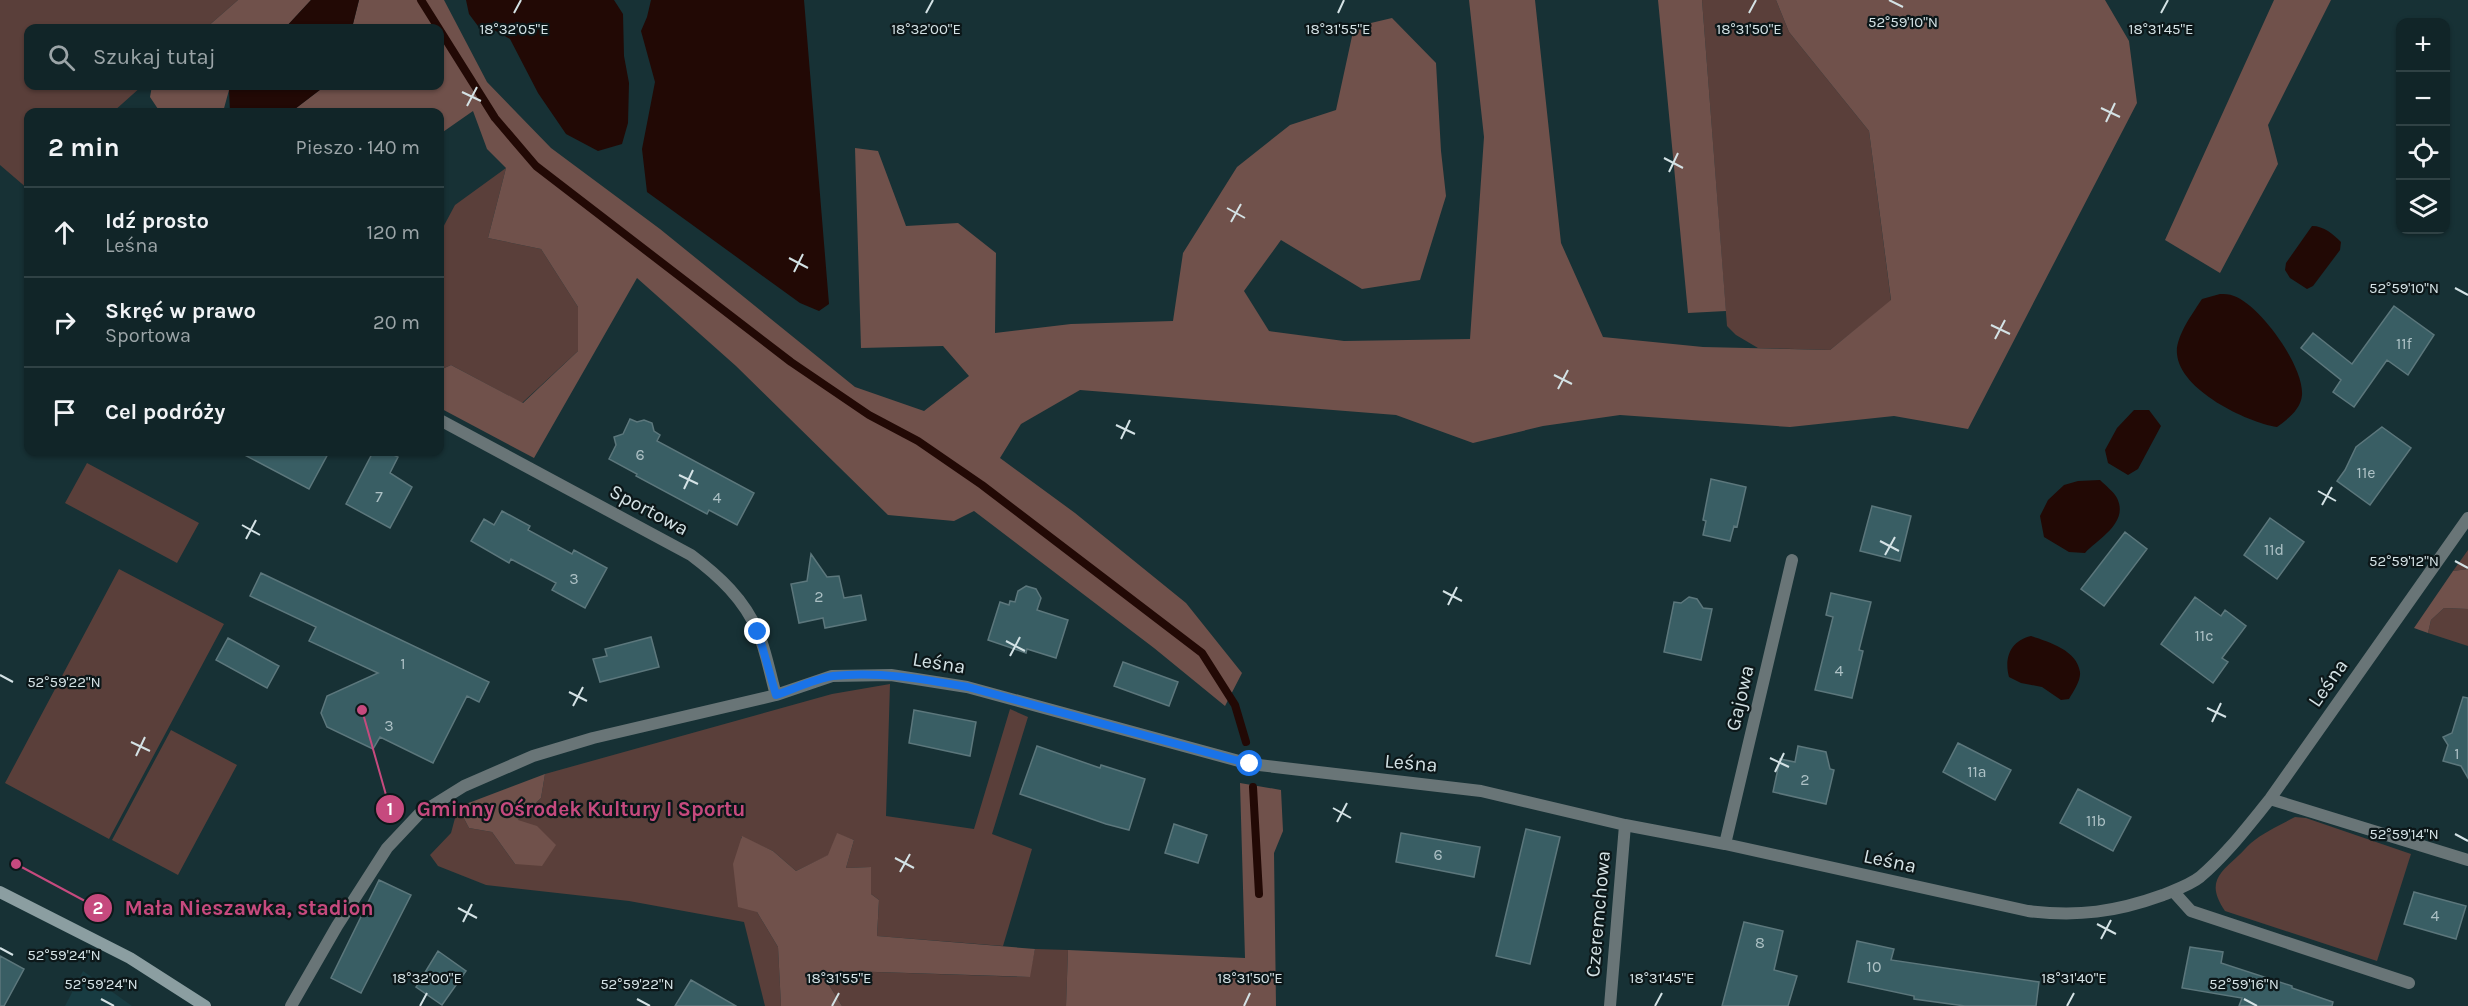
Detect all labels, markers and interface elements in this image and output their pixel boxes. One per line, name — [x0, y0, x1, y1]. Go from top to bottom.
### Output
text: 52°59'10"N — [1868, 13, 1938, 31]
map controls — [2396, 18, 2450, 234]
button: + — [2396, 18, 2450, 72]
text: 18°32'05"E — [479, 20, 549, 38]
text: 18°32'00"E — [891, 20, 961, 38]
text: 18°31'55"E — [1305, 20, 1371, 38]
text: 18°31'50"E — [1716, 20, 1782, 38]
text: 18°31'45"E — [2129, 20, 2193, 38]
search box — [24, 24, 444, 90]
icon: search — [45, 41, 78, 74]
text: Szukaj tutaj — [93, 44, 216, 70]
button: − — [2396, 72, 2450, 126]
button: locate — [2396, 126, 2450, 180]
text: 2 min — [48, 132, 120, 163]
text: Pieszo · 140 m — [296, 136, 420, 159]
button: layers — [2396, 180, 2450, 234]
text: Idź prosto — [105, 208, 209, 234]
icon: ahead — [48, 216, 81, 249]
text: 120 m — [366, 221, 420, 244]
text: Leśna — [105, 234, 158, 257]
text: 52°59'10"N — [2369, 279, 2439, 297]
text: Skręć w prawo — [105, 298, 256, 324]
icon: right — [48, 306, 81, 339]
text: 20 m — [373, 311, 420, 334]
text: Sportowa — [105, 324, 191, 347]
house number: 11f — [2396, 334, 2413, 353]
icon: arrive — [48, 396, 81, 429]
text: Cel podróży — [105, 399, 225, 425]
house number: 6 — [635, 445, 645, 464]
house number: 11e — [2357, 463, 2375, 482]
street label: Sportowa — [606, 480, 692, 540]
house number: 7 — [375, 487, 383, 506]
house number: 4 — [713, 488, 722, 507]
house number: 11d — [2264, 540, 2284, 559]
text: 52°59'12"N — [2369, 552, 2439, 570]
house number: 3 — [569, 569, 579, 588]
house number: 2 — [814, 587, 824, 606]
route end — [744, 618, 770, 644]
house number: 11c — [2195, 626, 2213, 645]
street label: Leśna — [911, 647, 967, 679]
house number: 1 — [400, 654, 406, 673]
street label: Leśna — [2303, 655, 2353, 711]
house number: 4 — [1835, 661, 1844, 680]
street label: Gajowa — [1721, 663, 1759, 733]
text: 52°59'22"N — [27, 673, 101, 691]
house number: 3 — [384, 716, 394, 735]
house number: 1 — [2454, 744, 2460, 763]
street label: Leśna — [1383, 749, 1439, 777]
route start — [1236, 750, 1262, 776]
house number: 11a — [1967, 762, 1987, 781]
house number: 2 — [1800, 770, 1810, 789]
callout: Gminny Ośrodek Kultury I Sportu — [375, 789, 757, 828]
text: Gminny Ośrodek Kultury I Sportu — [417, 797, 745, 821]
text: 1 — [387, 798, 393, 820]
house number: 11b — [2086, 811, 2106, 830]
text: 52°59'14"N — [2369, 825, 2439, 843]
street label: Leśna — [1862, 844, 1918, 878]
house number: 6 — [1433, 845, 1443, 864]
street label: Czeremchowa — [1581, 850, 1615, 978]
callout: Mała Nieszawka, stadion — [83, 888, 386, 927]
text: Mała Nieszawka, stadion — [124, 896, 374, 920]
text: 2 — [93, 897, 103, 919]
house number: 4 — [2431, 906, 2440, 925]
house number: 8 — [1755, 933, 1765, 952]
text: 52°59'24"N — [27, 946, 101, 964]
house number: 10 — [1867, 957, 1881, 976]
text: 18°32'00"E — [392, 969, 462, 987]
text: 18°31'55"E — [806, 969, 872, 987]
text: 18°31'50"E — [1217, 969, 1283, 987]
text: 18°31'45"E — [1630, 969, 1694, 987]
text: 18°31'40"E — [2041, 969, 2107, 987]
text: 52°59'24"N — [64, 975, 138, 993]
text: 52°59'22"N — [600, 975, 674, 993]
text: 52°59'16"N — [2209, 975, 2279, 993]

